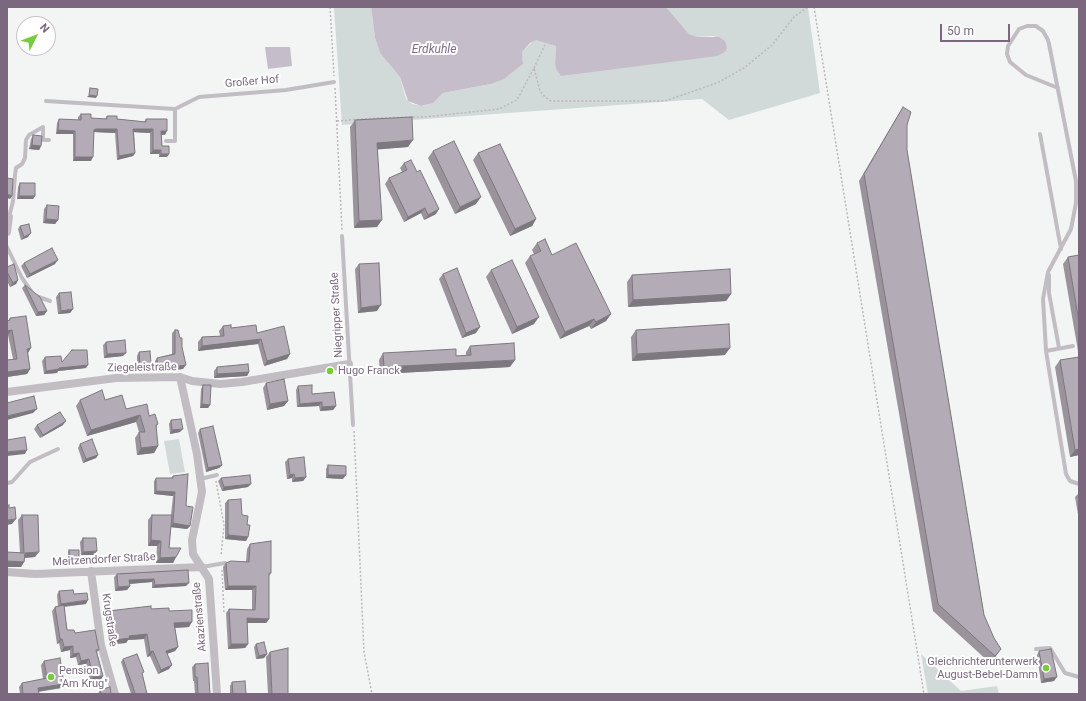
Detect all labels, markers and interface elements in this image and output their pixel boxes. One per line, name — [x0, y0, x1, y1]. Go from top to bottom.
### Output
north arrow — [16, 16, 56, 56]
scale bar — [942, 16, 1012, 42]
text: N — [37, 21, 52, 36]
text: 50 m — [947, 24, 974, 38]
water label: Erdkuhle — [412, 43, 456, 57]
street label: Großer Hof — [224, 73, 280, 91]
street label: Niegripper Straße — [328, 272, 346, 358]
street label: Ziegeleistraße — [107, 361, 177, 375]
place label: Hugo Franck — [338, 364, 400, 378]
marker: Hugo Franck — [325, 366, 335, 376]
street label: Meitzendorfer Straße — [52, 551, 156, 569]
street label: Akazienstraße — [190, 582, 210, 652]
street label: Krugstraße — [99, 592, 119, 648]
place label: Gleichrichterunterwerk August-Bebel-Damm — [927, 655, 1038, 681]
marker: Gleichrichterunterwerk August-Bebel-Damm — [1041, 663, 1051, 673]
place label: Pension "Am Krug" — [59, 664, 108, 690]
marker: Pension "Am Krug" — [46, 672, 56, 682]

